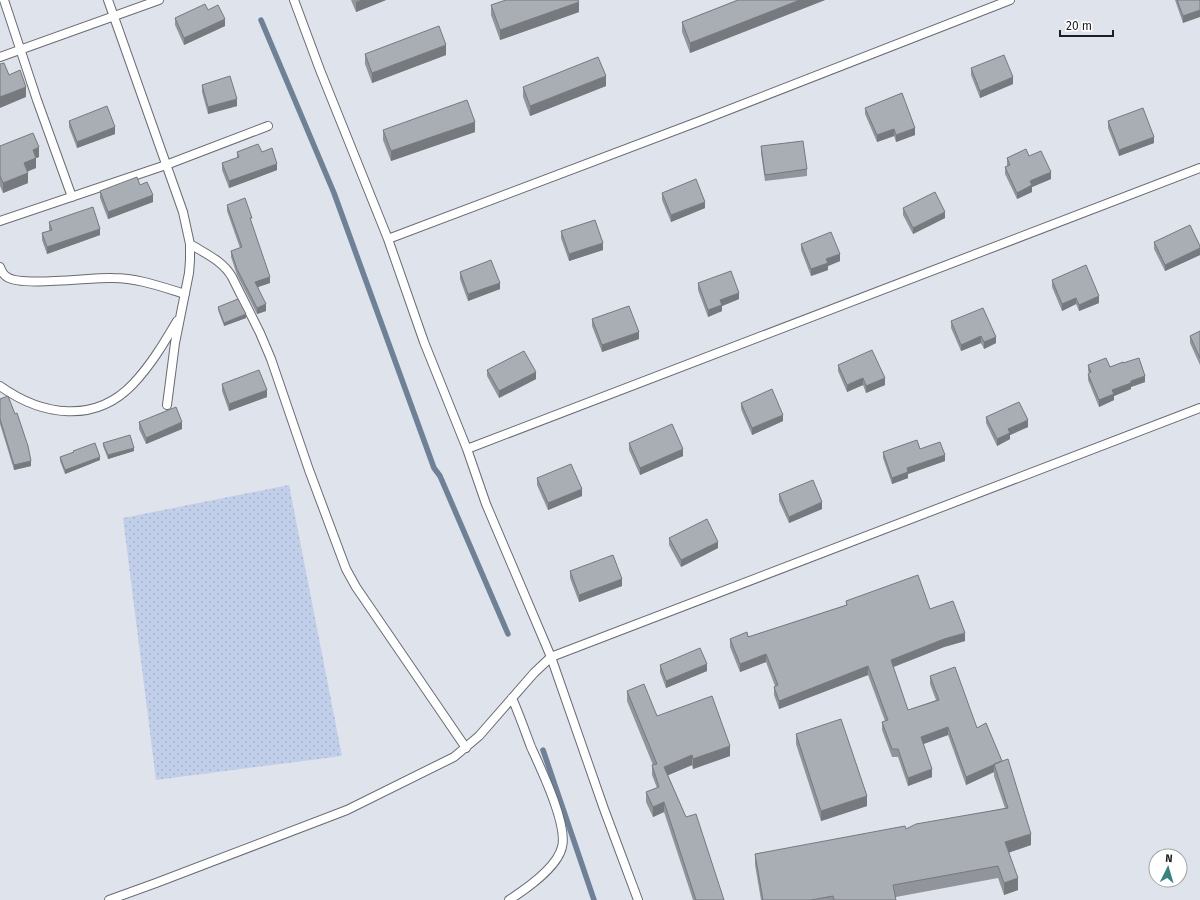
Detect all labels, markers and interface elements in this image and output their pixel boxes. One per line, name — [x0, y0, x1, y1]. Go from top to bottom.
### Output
scale bar — [1060, 12, 1113, 38]
text: 20 m — [1066, 19, 1092, 33]
north arrow — [1148, 848, 1188, 888]
text: N — [1165, 852, 1173, 865]

